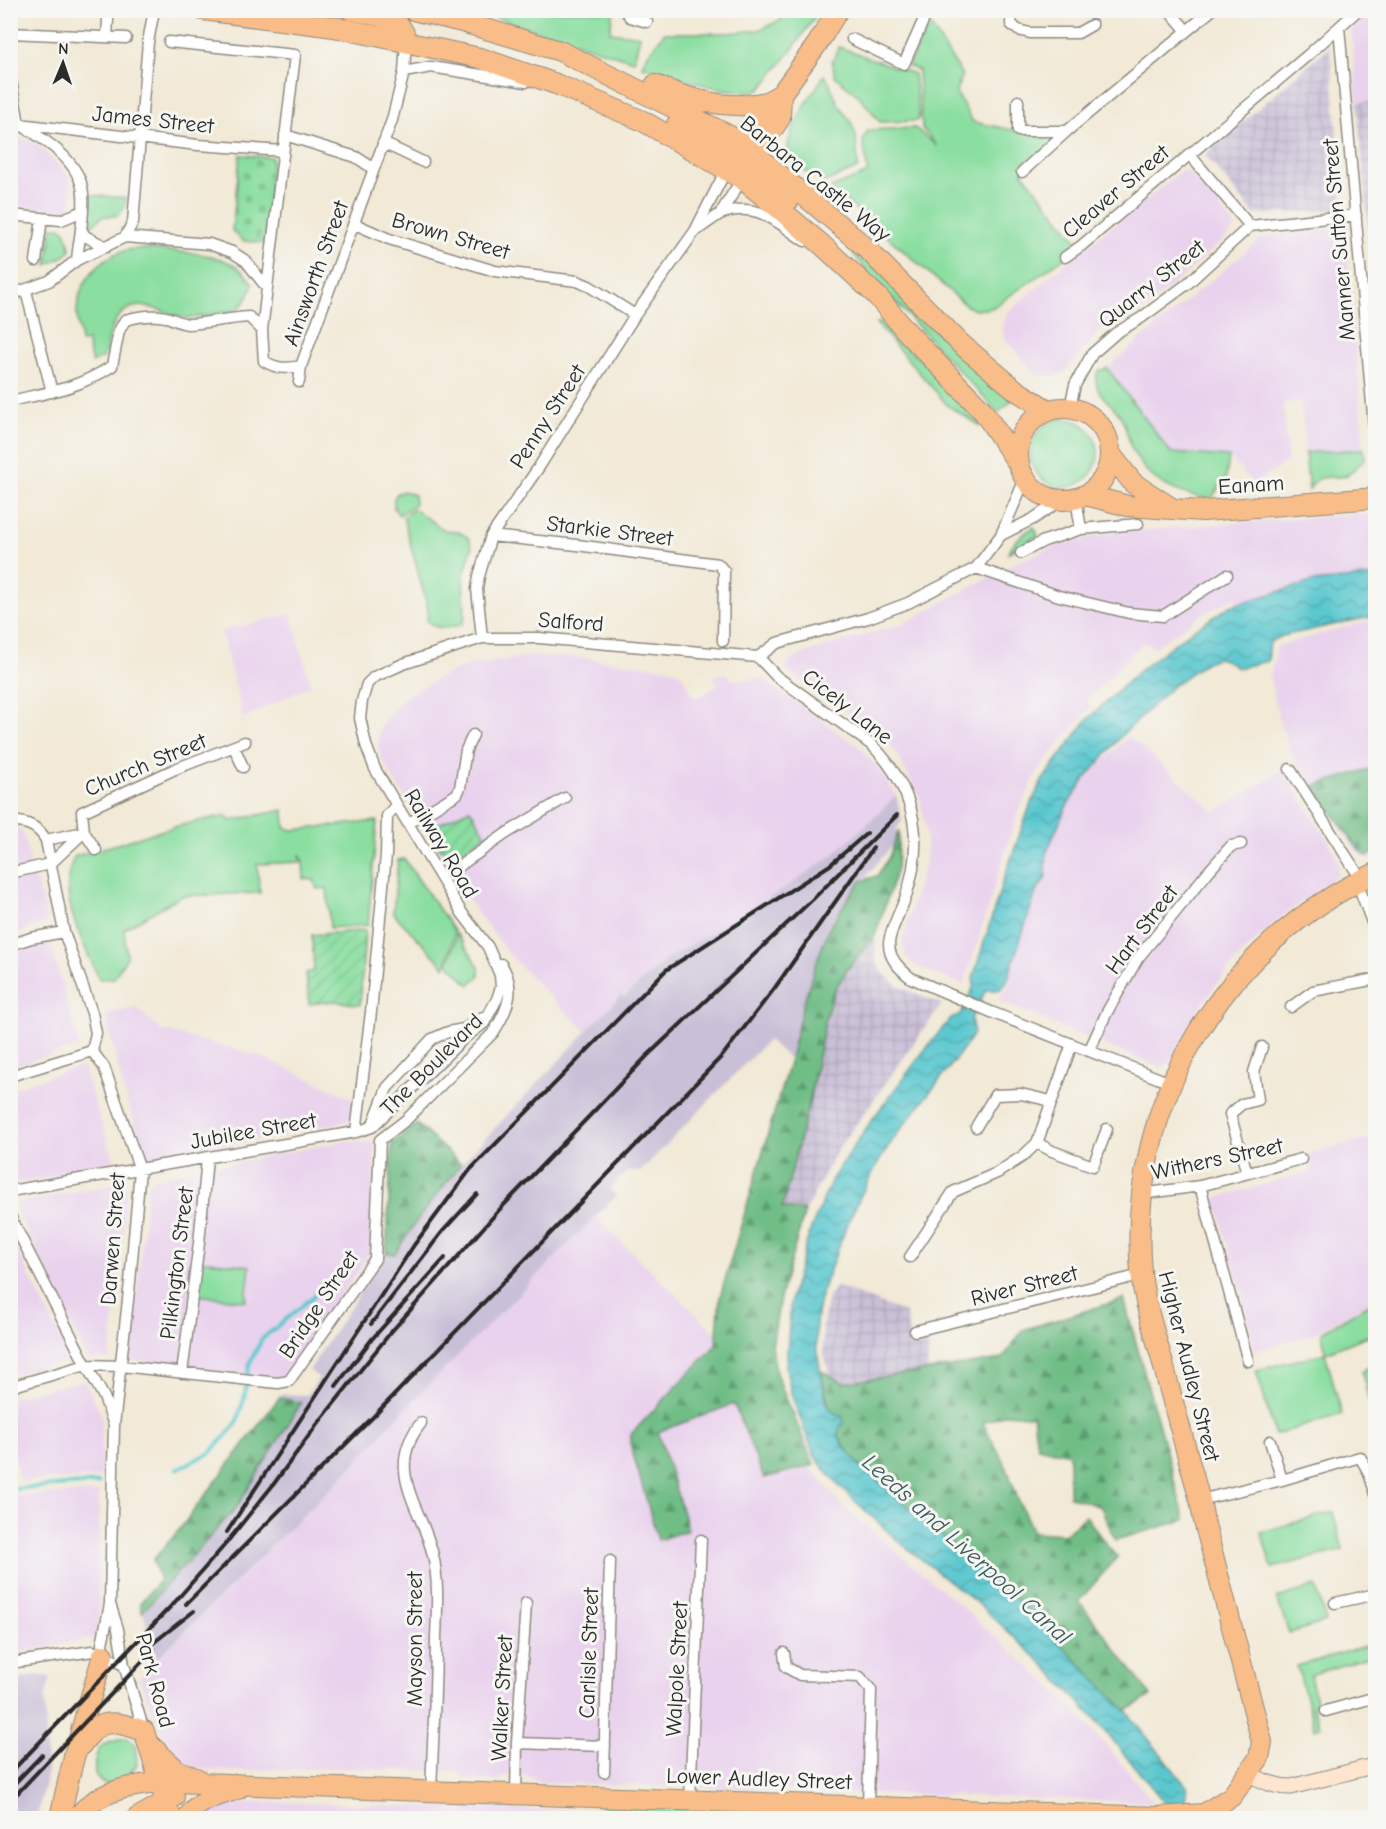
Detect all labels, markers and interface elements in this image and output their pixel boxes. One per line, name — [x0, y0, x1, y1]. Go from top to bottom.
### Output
north arrow — [33, 33, 93, 93]
text: N — [58, 40, 69, 58]
street label: James Street — [91, 101, 216, 139]
street label: Barbara Castle Way — [735, 110, 896, 248]
street label: Manner Sutton Street — [1317, 137, 1361, 342]
street label: Cleaver Street — [1057, 139, 1175, 244]
street label: Ainsworth Street — [278, 196, 355, 350]
street label: Brown Street — [389, 207, 513, 265]
street label: Quarry Street — [1093, 234, 1211, 333]
street label: Penny Street — [505, 359, 592, 474]
street label: Eanam — [1217, 470, 1285, 500]
street label: Starkie Street — [545, 510, 675, 552]
street label: Salford — [537, 607, 604, 637]
street label: Cicely Lane — [797, 664, 898, 750]
street label: Church Street — [81, 727, 211, 802]
street label: Railway Road — [398, 784, 484, 903]
street label: Hart Street — [1100, 879, 1184, 979]
street label: The Boulevard — [375, 1008, 488, 1121]
street label: Jubilee Street — [188, 1107, 319, 1155]
street label: Withers Street — [1149, 1132, 1286, 1186]
street label: Darwen Street — [95, 1171, 131, 1306]
street label: Pilkington Street — [155, 1185, 199, 1341]
street label: Bridge Street — [273, 1245, 365, 1363]
street label: River Street — [968, 1260, 1081, 1312]
street label: Higher Audley Street — [1153, 1268, 1225, 1465]
water label: Leeds and Liverpool Canal — [857, 1448, 1078, 1651]
street label: Mayson Street — [402, 1571, 428, 1706]
street label: Carlisle Street — [574, 1587, 604, 1719]
street label: Walpole Street — [660, 1600, 694, 1737]
street label: Park Road — [130, 1630, 180, 1730]
street label: Walker Street — [486, 1634, 518, 1762]
street label: Lower Audley Street — [666, 1763, 853, 1795]

